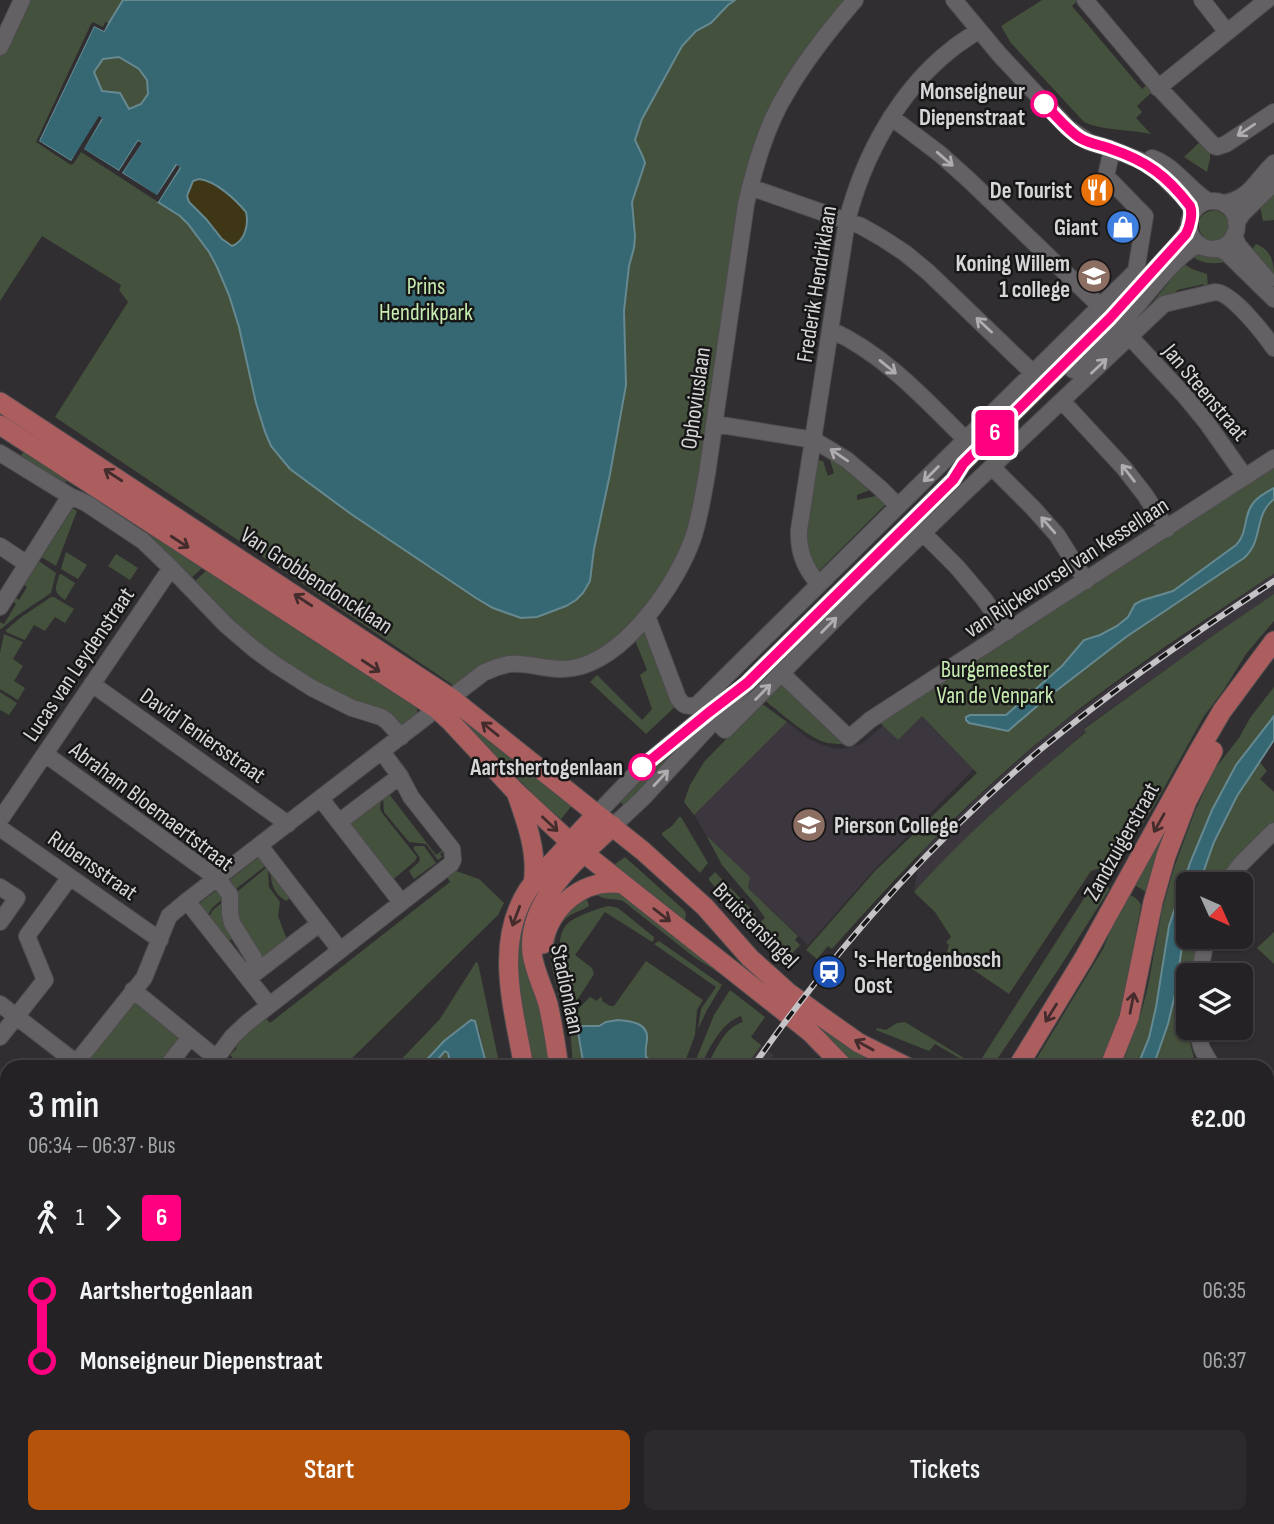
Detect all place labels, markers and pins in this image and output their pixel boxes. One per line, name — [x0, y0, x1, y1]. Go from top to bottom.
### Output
place label: Monseigneur Diepenstraat — [919, 78, 1025, 132]
marker: Monseigneur Diepenstraat — [1031, 91, 1057, 117]
restaurant icon: De Tourist — [1078, 171, 1116, 209]
place label: De Tourist — [990, 177, 1072, 205]
shop icon: Giant — [1104, 208, 1142, 246]
place label: Giant — [1054, 214, 1098, 242]
place label: Koning Willem 1 college — [956, 250, 1070, 304]
school or university icon: Koning Willem 1 college — [1075, 257, 1113, 295]
place label: Aartshertogenlaan — [469, 754, 623, 782]
marker: Aartshertogenlaan — [629, 754, 655, 780]
school or university icon: Pierson College — [790, 806, 828, 844]
place label: Pierson College — [834, 812, 959, 840]
place label: 's-Hertogenbosch Oost — [854, 946, 1001, 1000]
station icon: 's-Hertogenbosch Oost — [810, 953, 848, 991]

